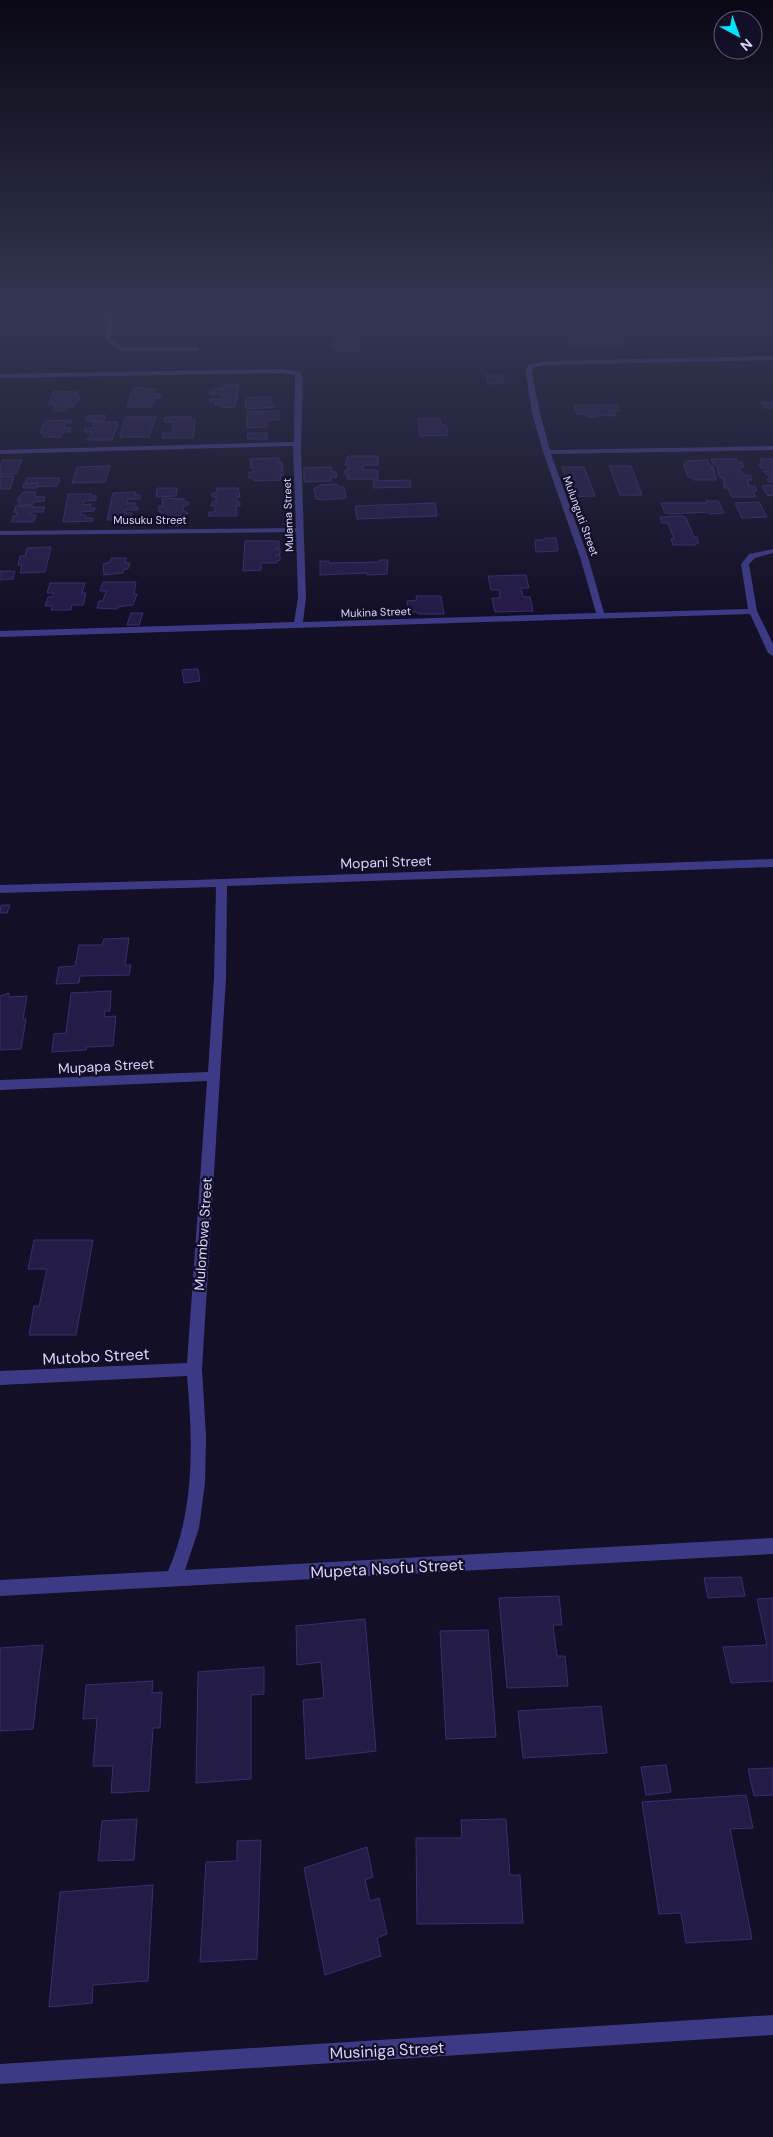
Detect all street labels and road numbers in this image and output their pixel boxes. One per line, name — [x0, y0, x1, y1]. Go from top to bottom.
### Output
street label: Mulunguti Street — [560, 474, 602, 558]
street label: Mulama Street — [280, 478, 296, 552]
street label: Musuku Street — [113, 513, 187, 527]
street label: Mukina Street — [341, 604, 411, 620]
street label: Mopani Street — [340, 851, 432, 873]
street label: Mupapa Street — [58, 1055, 154, 1077]
street label: Mulombwa Street — [190, 1177, 216, 1291]
street label: Mutobo Street — [42, 1343, 150, 1370]
street label: Mupeta Nsofu Street — [310, 1554, 464, 1583]
street label: Musiniga Street — [329, 2037, 445, 2064]

